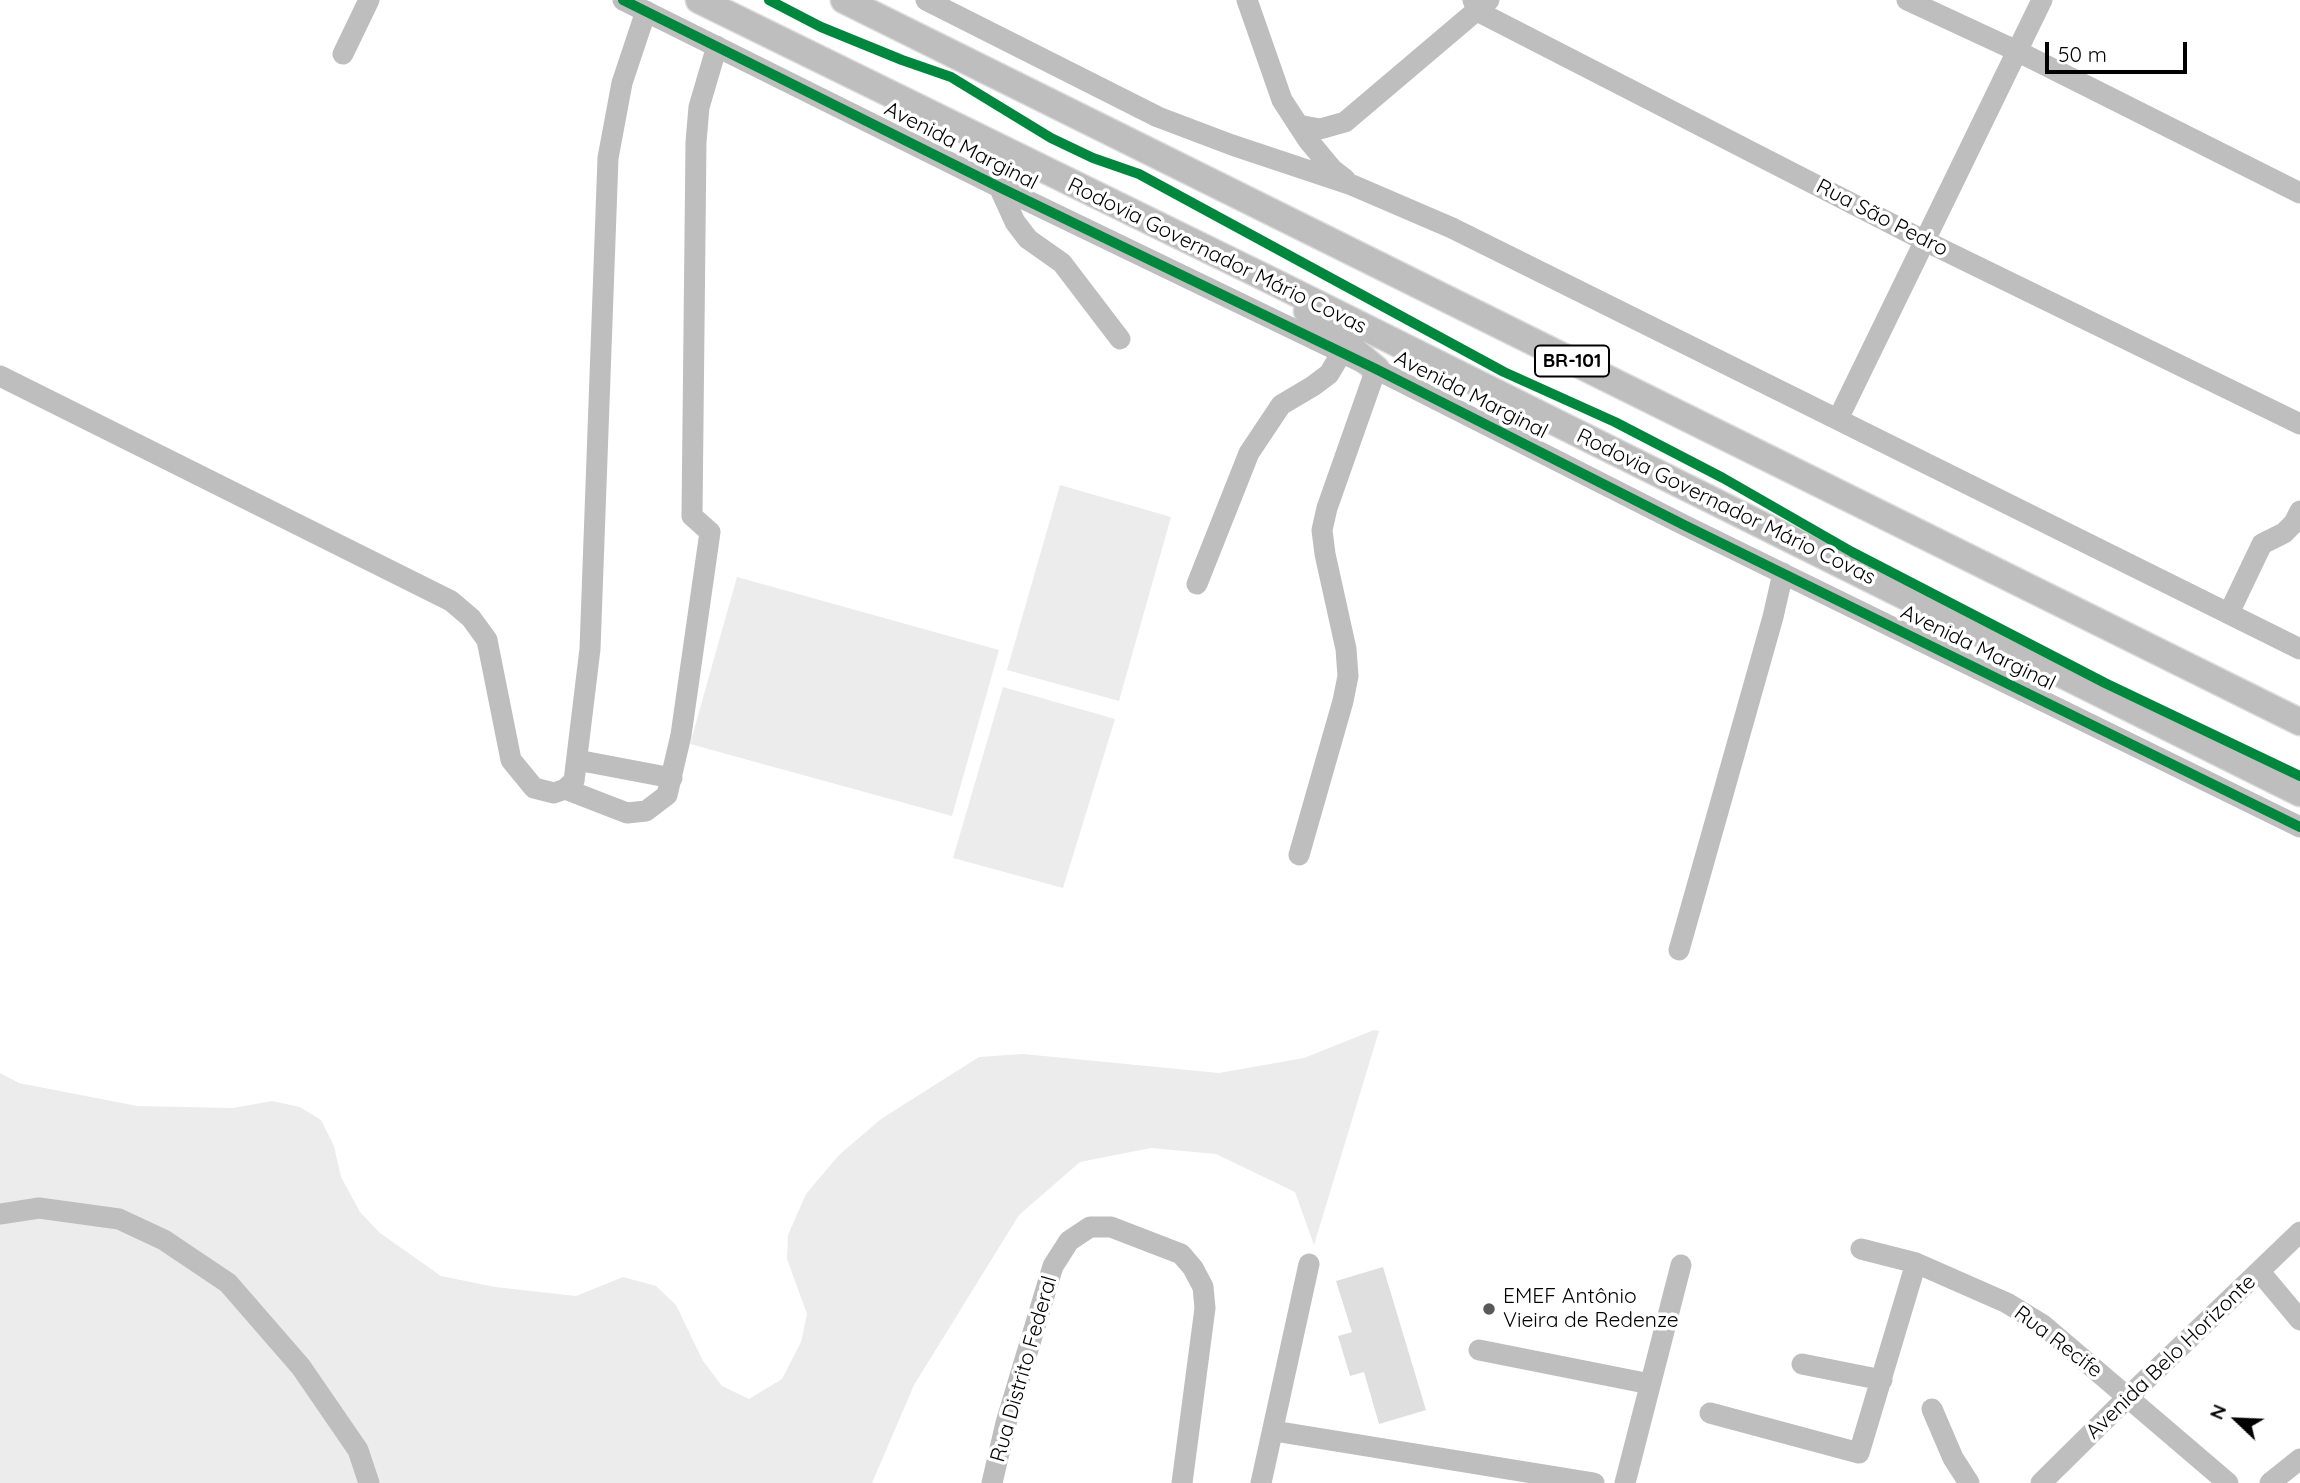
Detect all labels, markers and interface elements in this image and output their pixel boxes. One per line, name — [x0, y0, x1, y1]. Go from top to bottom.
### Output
scale bar — [2048, 28, 2190, 72]
text: 50 m — [2058, 41, 2107, 67]
street label: Avenida Marginal — [880, 96, 1042, 196]
street label: Rodovia Governador Mário Covas — [1064, 173, 1370, 339]
street label: Rua São Pedro — [1812, 174, 1952, 262]
street label: Avenida Marginal — [1390, 345, 1552, 445]
road number: BR-101 — [1535, 346, 1609, 376]
street label: Rodovia Governador Mário Covas — [1573, 424, 1879, 590]
street label: Avenida Marginal — [1897, 600, 2059, 696]
street label: Avenida Belo Horizonte — [2081, 1269, 2261, 1445]
street label: Rua Distrito Federal — [985, 1273, 1063, 1465]
place label: EMEF Antônio Vieira de Redenze — [1503, 1284, 1679, 1334]
marker: EMEF Antônio Vieira de Redenze — [1481, 1301, 1497, 1317]
street label: Rua Recife — [2009, 1301, 2107, 1383]
north arrow — [2202, 1385, 2272, 1455]
text: N — [2204, 1401, 2231, 1423]

